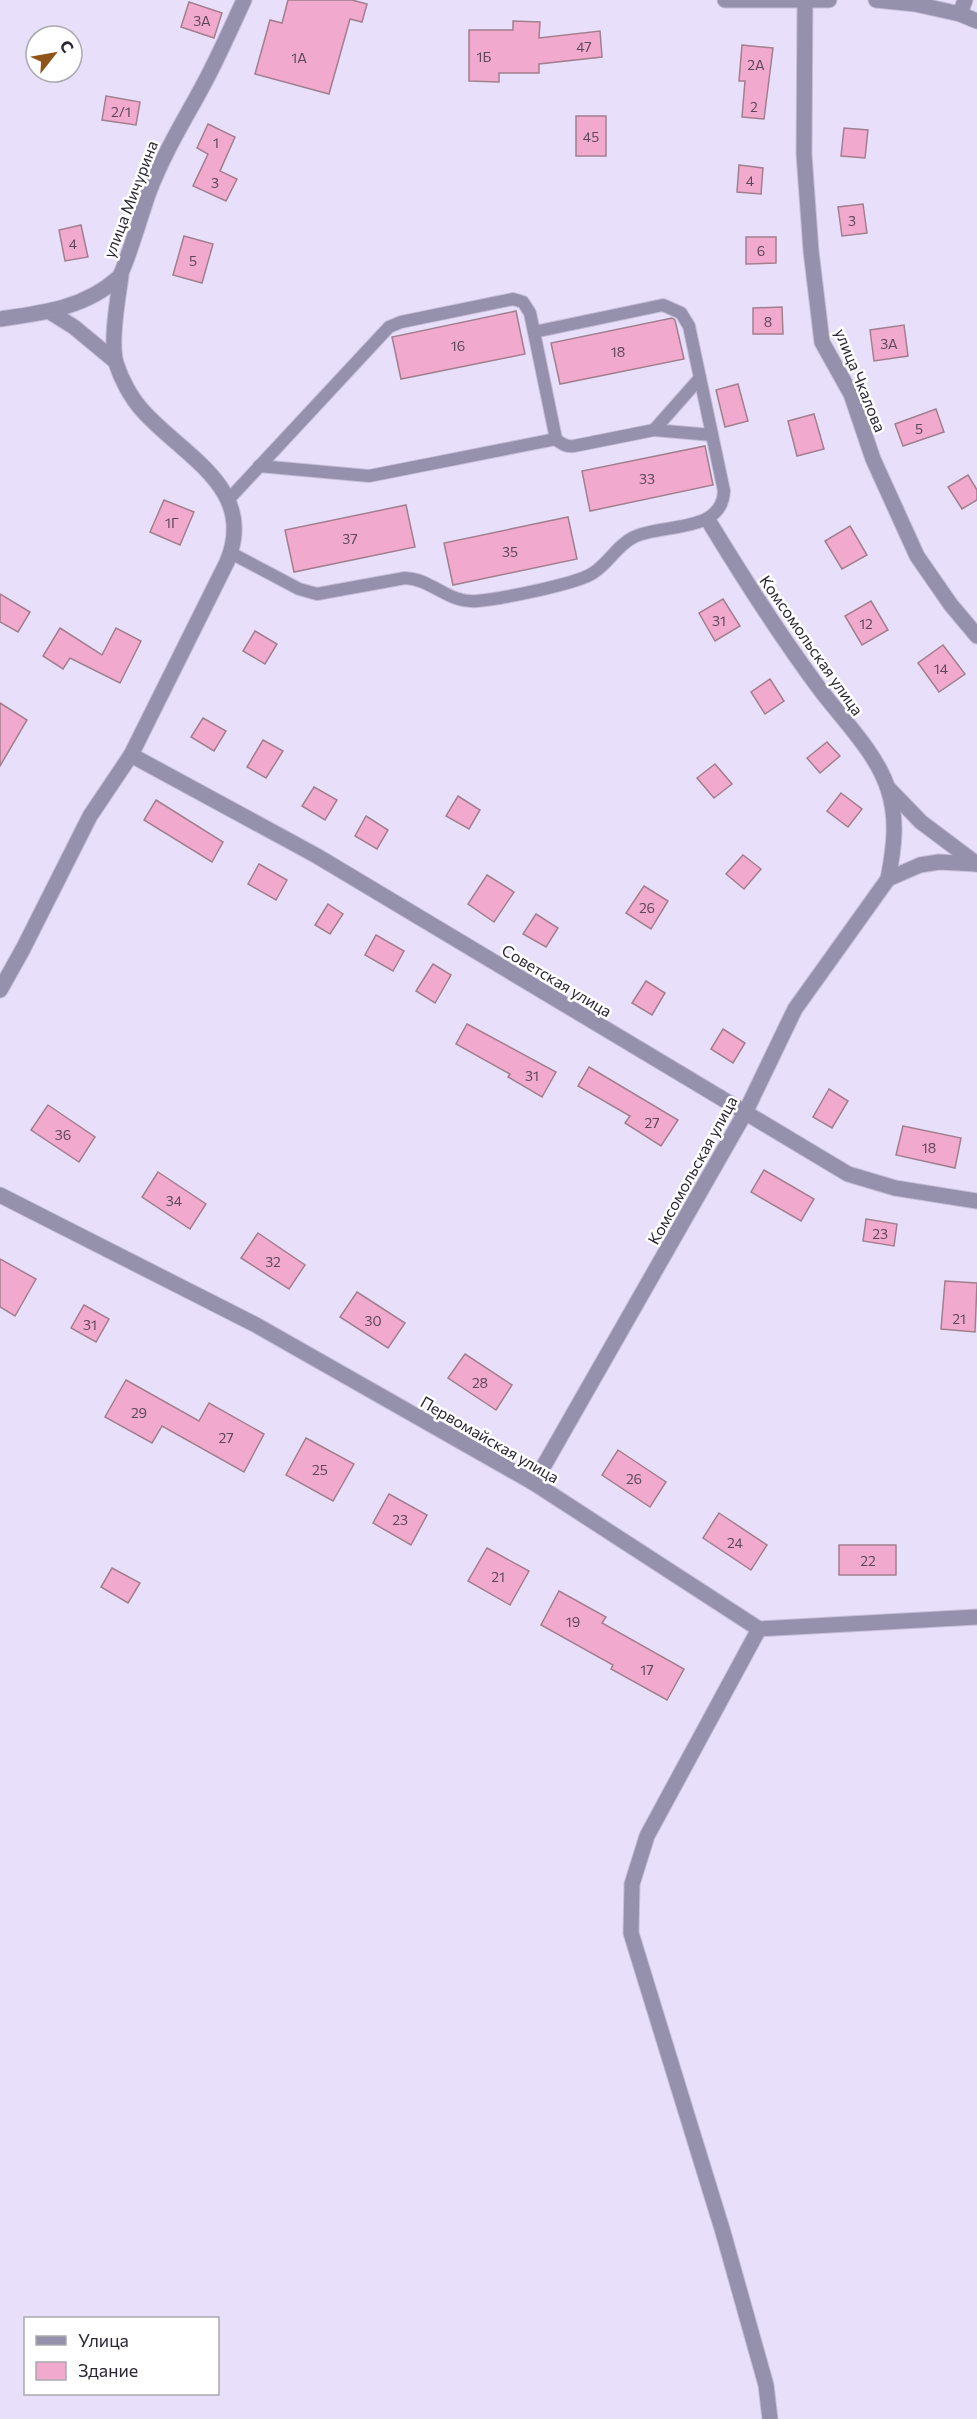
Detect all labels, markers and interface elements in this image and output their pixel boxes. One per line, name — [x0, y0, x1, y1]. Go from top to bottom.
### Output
house number: 3А — [193, 12, 211, 29]
north arrow — [24, 24, 84, 84]
text: С — [56, 36, 78, 56]
house number: 47 — [576, 38, 592, 55]
house number: 1Б — [477, 48, 492, 65]
house number: 1А — [291, 49, 307, 66]
house number: 2А — [747, 56, 765, 73]
house number: 2 — [750, 98, 758, 115]
house number: 2/1 — [111, 103, 131, 120]
house number: 45 — [583, 128, 599, 145]
house number: 1 — [213, 134, 219, 151]
street label: улица Мичурина — [99, 138, 161, 260]
house number: 4 — [746, 172, 755, 189]
house number: 3 — [211, 174, 219, 191]
house number: 3 — [848, 212, 856, 229]
house number: 4 — [69, 235, 78, 252]
house number: 6 — [757, 242, 765, 259]
house number: 5 — [189, 252, 197, 269]
house number: 8 — [764, 313, 772, 330]
street label: улица Чкалова — [832, 325, 890, 435]
house number: 3А — [880, 335, 898, 352]
house number: 16 — [451, 337, 465, 354]
house number: 18 — [611, 343, 625, 360]
house number: 5 — [915, 420, 923, 437]
house number: 33 — [639, 470, 655, 487]
house number: 1Г — [165, 514, 179, 531]
house number: 37 — [342, 530, 358, 547]
house number: 35 — [502, 543, 518, 560]
street label: Комсомольская улица — [756, 571, 868, 719]
house number: 31 — [712, 612, 726, 629]
house number: 12 — [859, 615, 873, 632]
house number: 14 — [934, 660, 949, 677]
house number: 26 — [639, 899, 655, 916]
street label: Советская улица — [499, 940, 615, 1020]
house number: 31 — [525, 1067, 539, 1084]
street label: Комсомольская улица — [643, 1092, 741, 1248]
house number: 27 — [644, 1114, 660, 1131]
house number: 36 — [55, 1126, 71, 1143]
house number: 18 — [922, 1139, 936, 1156]
house number: 34 — [166, 1192, 183, 1209]
house number: 23 — [872, 1225, 888, 1242]
house number: 32 — [265, 1253, 281, 1270]
house number: 21 — [952, 1310, 966, 1327]
house number: 30 — [364, 1312, 382, 1329]
house number: 31 — [83, 1316, 97, 1333]
house number: 28 — [472, 1374, 488, 1391]
street label: Первомайская улица — [417, 1392, 563, 1486]
house number: 29 — [131, 1404, 147, 1421]
house number: 27 — [218, 1429, 234, 1446]
house number: 25 — [312, 1461, 328, 1478]
house number: 26 — [626, 1470, 642, 1487]
house number: 23 — [392, 1511, 408, 1528]
house number: 24 — [727, 1534, 744, 1551]
house number: 22 — [860, 1552, 876, 1569]
house number: 21 — [491, 1568, 505, 1585]
house number: 19 — [566, 1613, 580, 1630]
house number: 17 — [640, 1661, 654, 1678]
legend — [24, 2317, 219, 2395]
text: Улица — [78, 2329, 129, 2351]
text: Здание — [78, 2359, 138, 2381]

